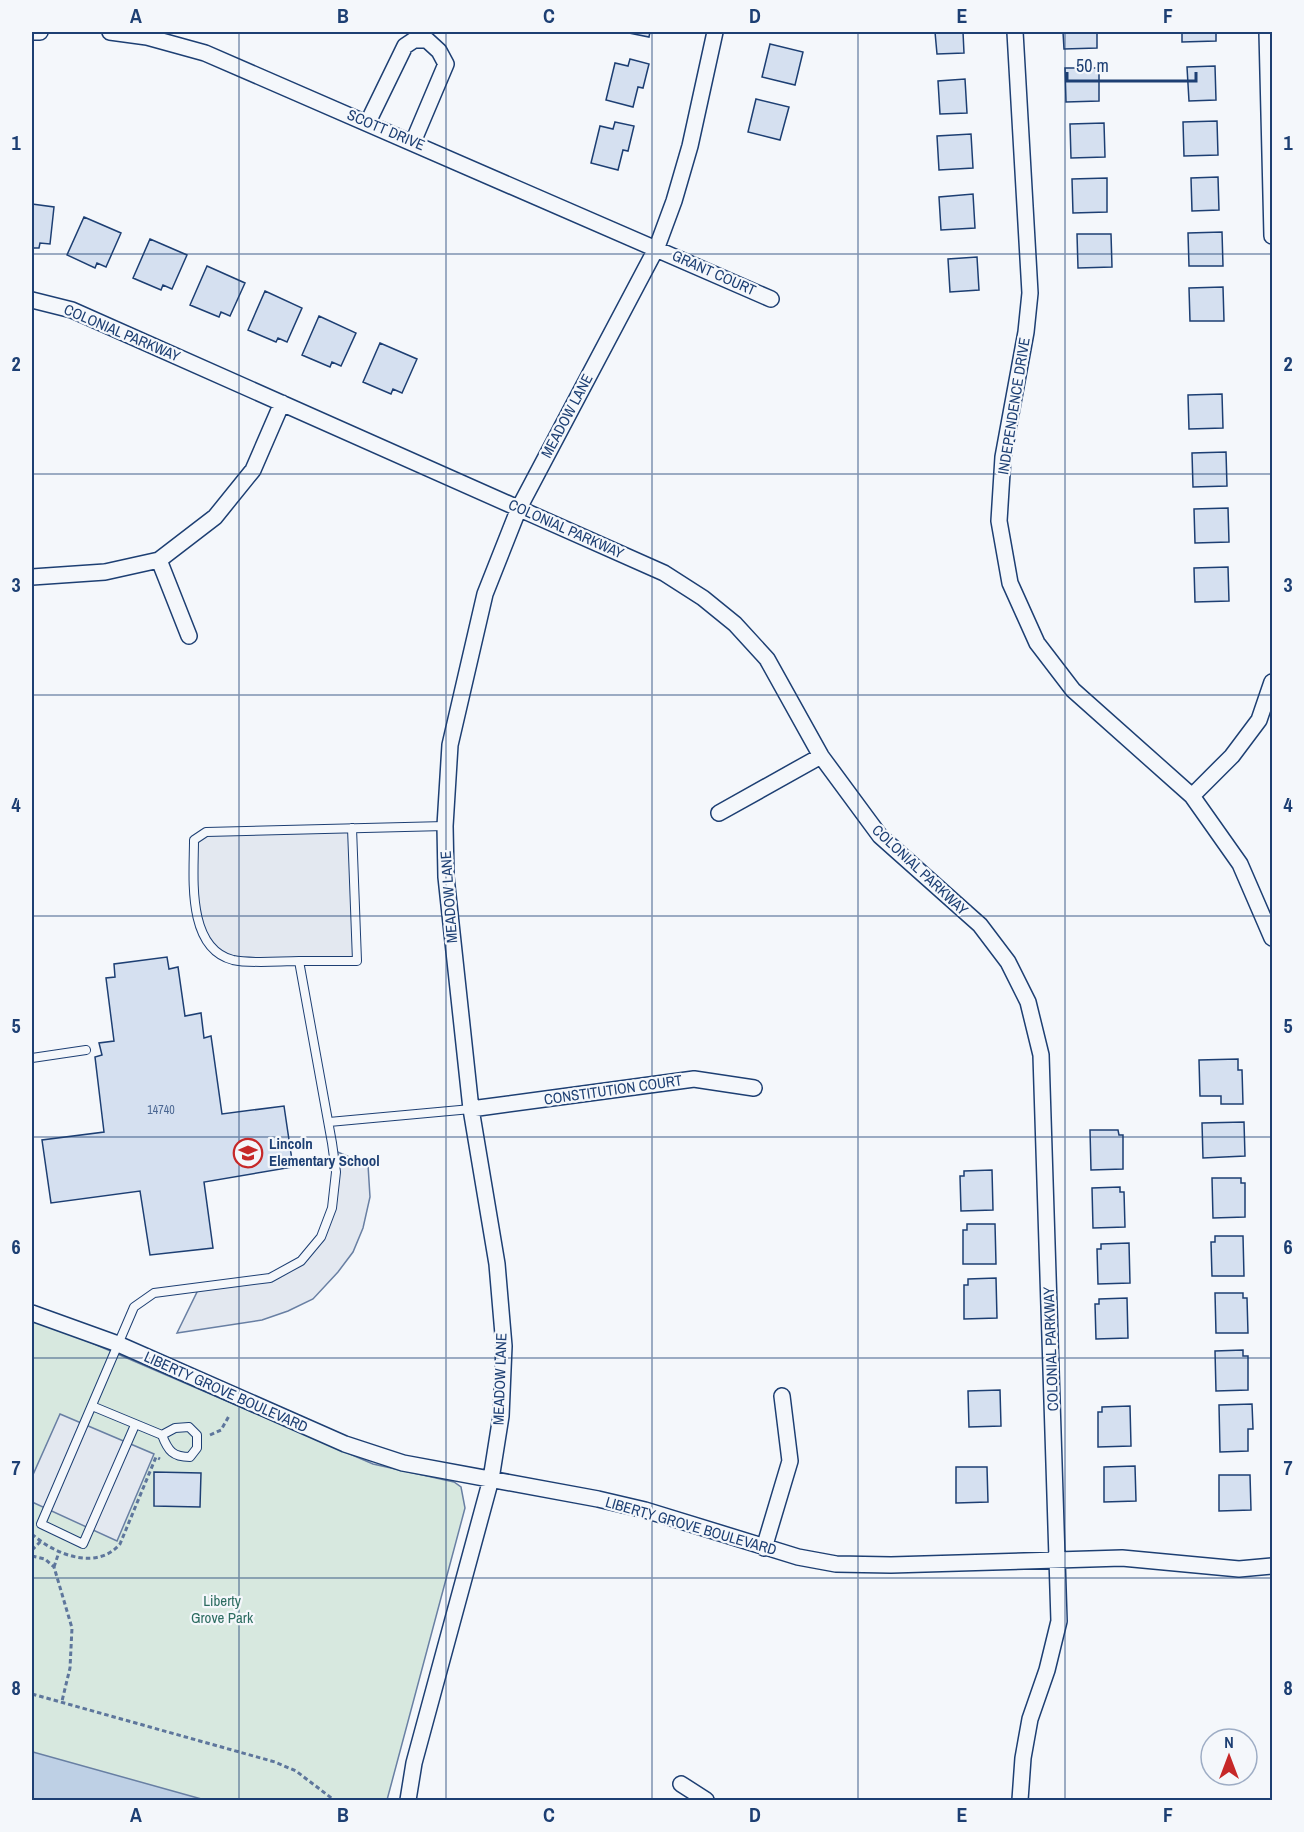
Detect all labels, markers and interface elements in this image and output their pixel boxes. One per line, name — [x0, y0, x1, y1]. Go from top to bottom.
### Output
text: A — [130, 2, 142, 29]
text: B — [337, 2, 349, 29]
text: C — [543, 2, 555, 29]
text: D — [749, 2, 761, 29]
text: E — [957, 2, 968, 29]
text: F — [1163, 2, 1173, 29]
scale bar — [1067, 45, 1196, 83]
text: 50 m — [1076, 53, 1109, 78]
street label: SCOTT DRIVE — [344, 104, 428, 155]
text: 1 — [11, 129, 21, 156]
text: 1 — [1283, 129, 1293, 156]
street label: GRANT COURT — [669, 245, 760, 301]
street label: COLONIAL PARKWAY — [61, 299, 184, 367]
street label: INDEPENDENCE DRIVE — [992, 336, 1035, 476]
text: 2 — [11, 350, 21, 377]
text: 2 — [1283, 350, 1293, 377]
street label: MEADOW LANE — [536, 370, 597, 461]
street label: COLONIAL PARKWAY — [505, 494, 628, 564]
text: 3 — [11, 571, 21, 598]
text: 3 — [1283, 571, 1293, 598]
text: 4 — [11, 791, 21, 818]
text: 4 — [1283, 791, 1293, 818]
street label: COLONIAL PARKWAY — [868, 820, 974, 920]
street label: MEADOW LANE — [435, 850, 462, 944]
text: 5 — [11, 1012, 21, 1039]
text: 5 — [1283, 1012, 1293, 1039]
street label: CONSTITUTION COURT — [543, 1069, 684, 1110]
house number: 14740 — [147, 1102, 175, 1118]
place label: Lincoln Elementary School — [269, 1133, 380, 1171]
school or university icon: Lincoln Elementary School — [232, 1137, 264, 1169]
text: 6 — [11, 1233, 21, 1260]
text: 6 — [1283, 1233, 1293, 1260]
street label: COLONIAL PARKWAY — [1038, 1286, 1063, 1412]
street label: MEADOW LANE — [487, 1333, 512, 1425]
street label: LIBERTY GROVE BOULEVARD — [141, 1346, 311, 1437]
text: 7 — [11, 1454, 21, 1481]
text: 7 — [1283, 1454, 1293, 1481]
street label: LIBERTY GROVE BOULEVARD — [603, 1491, 779, 1560]
park label: Liberty Grove Park — [191, 1590, 254, 1628]
text: 8 — [11, 1674, 21, 1701]
text: 8 — [1283, 1674, 1293, 1701]
north arrow — [1199, 1727, 1259, 1787]
text: N — [1224, 1731, 1234, 1753]
text: A — [130, 1801, 142, 1828]
text: B — [337, 1801, 349, 1828]
text: C — [543, 1801, 555, 1828]
text: D — [749, 1801, 761, 1828]
text: E — [957, 1801, 968, 1828]
text: F — [1163, 1801, 1173, 1828]

